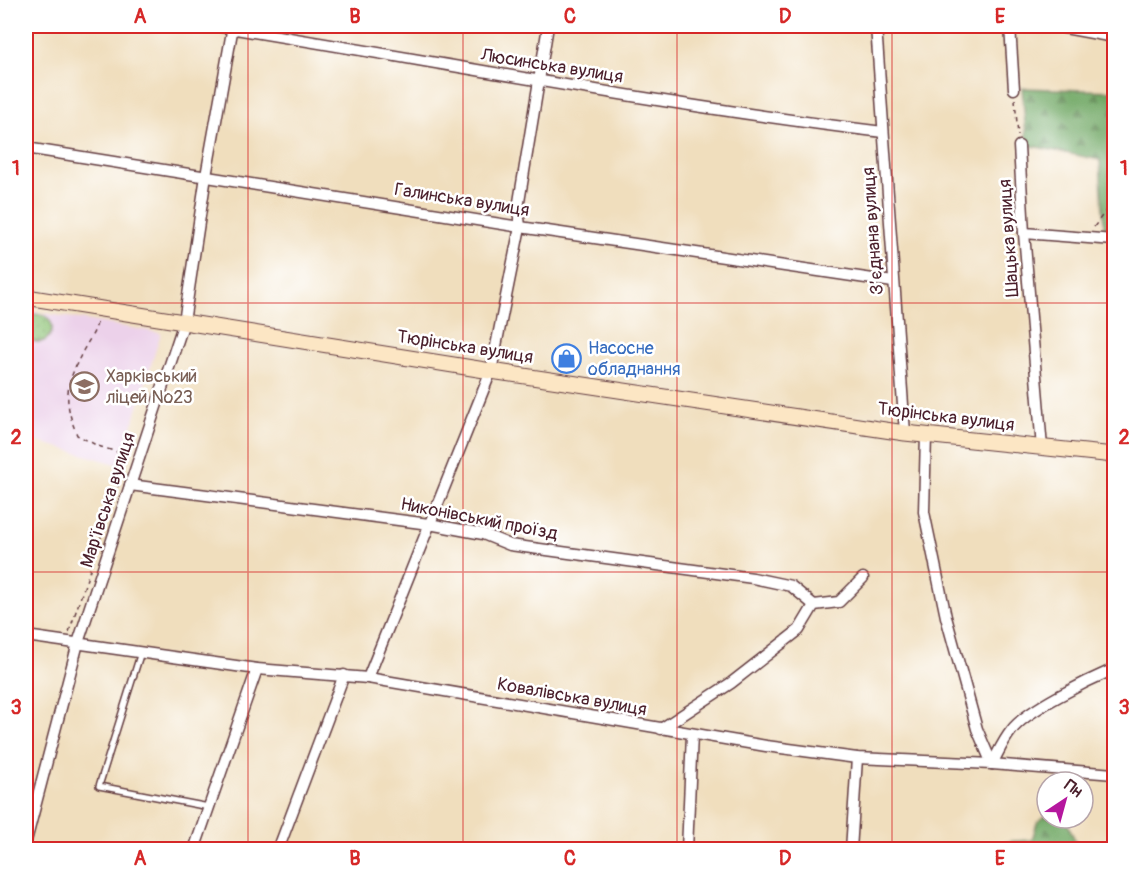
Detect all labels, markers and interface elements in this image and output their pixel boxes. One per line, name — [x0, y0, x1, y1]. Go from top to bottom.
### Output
text: A — [134, 4, 147, 29]
text: B — [349, 4, 361, 29]
text: C — [564, 4, 576, 29]
text: D — [779, 4, 792, 29]
text: E — [995, 4, 1006, 29]
street label: Люсинська вулиця — [478, 43, 625, 89]
text: 1 — [12, 156, 20, 181]
text: 1 — [1120, 156, 1128, 181]
street label: З’єднана вулиця — [857, 166, 889, 296]
street label: Галинська вулиця — [393, 178, 531, 222]
street label: Шацька вулиця — [993, 178, 1025, 298]
street label: Тюрінська вулиця — [395, 325, 535, 369]
place label: Насосне обладнання — [588, 337, 680, 381]
shop icon: Насосне обладнання — [551, 342, 583, 374]
place label: Харківський ліцей №23 — [106, 365, 197, 409]
school or university icon: Харківський ліцей №23 — [69, 370, 101, 402]
street label: Тюрінська вулиця — [876, 397, 1016, 437]
text: 2 — [10, 425, 22, 450]
text: 2 — [1118, 425, 1130, 450]
street label: Мар'ївська вулиця — [75, 429, 141, 571]
street label: Никонівський проїзд — [398, 492, 560, 546]
street label: Ковалівська вулиця — [495, 673, 649, 721]
text: 3 — [10, 695, 22, 720]
text: 3 — [1118, 695, 1130, 720]
north arrow — [1035, 770, 1095, 830]
text: Пн — [1060, 775, 1086, 802]
text: A — [134, 846, 147, 871]
text: B — [349, 846, 361, 871]
text: C — [564, 846, 576, 871]
text: D — [779, 846, 792, 871]
text: E — [995, 846, 1006, 871]

